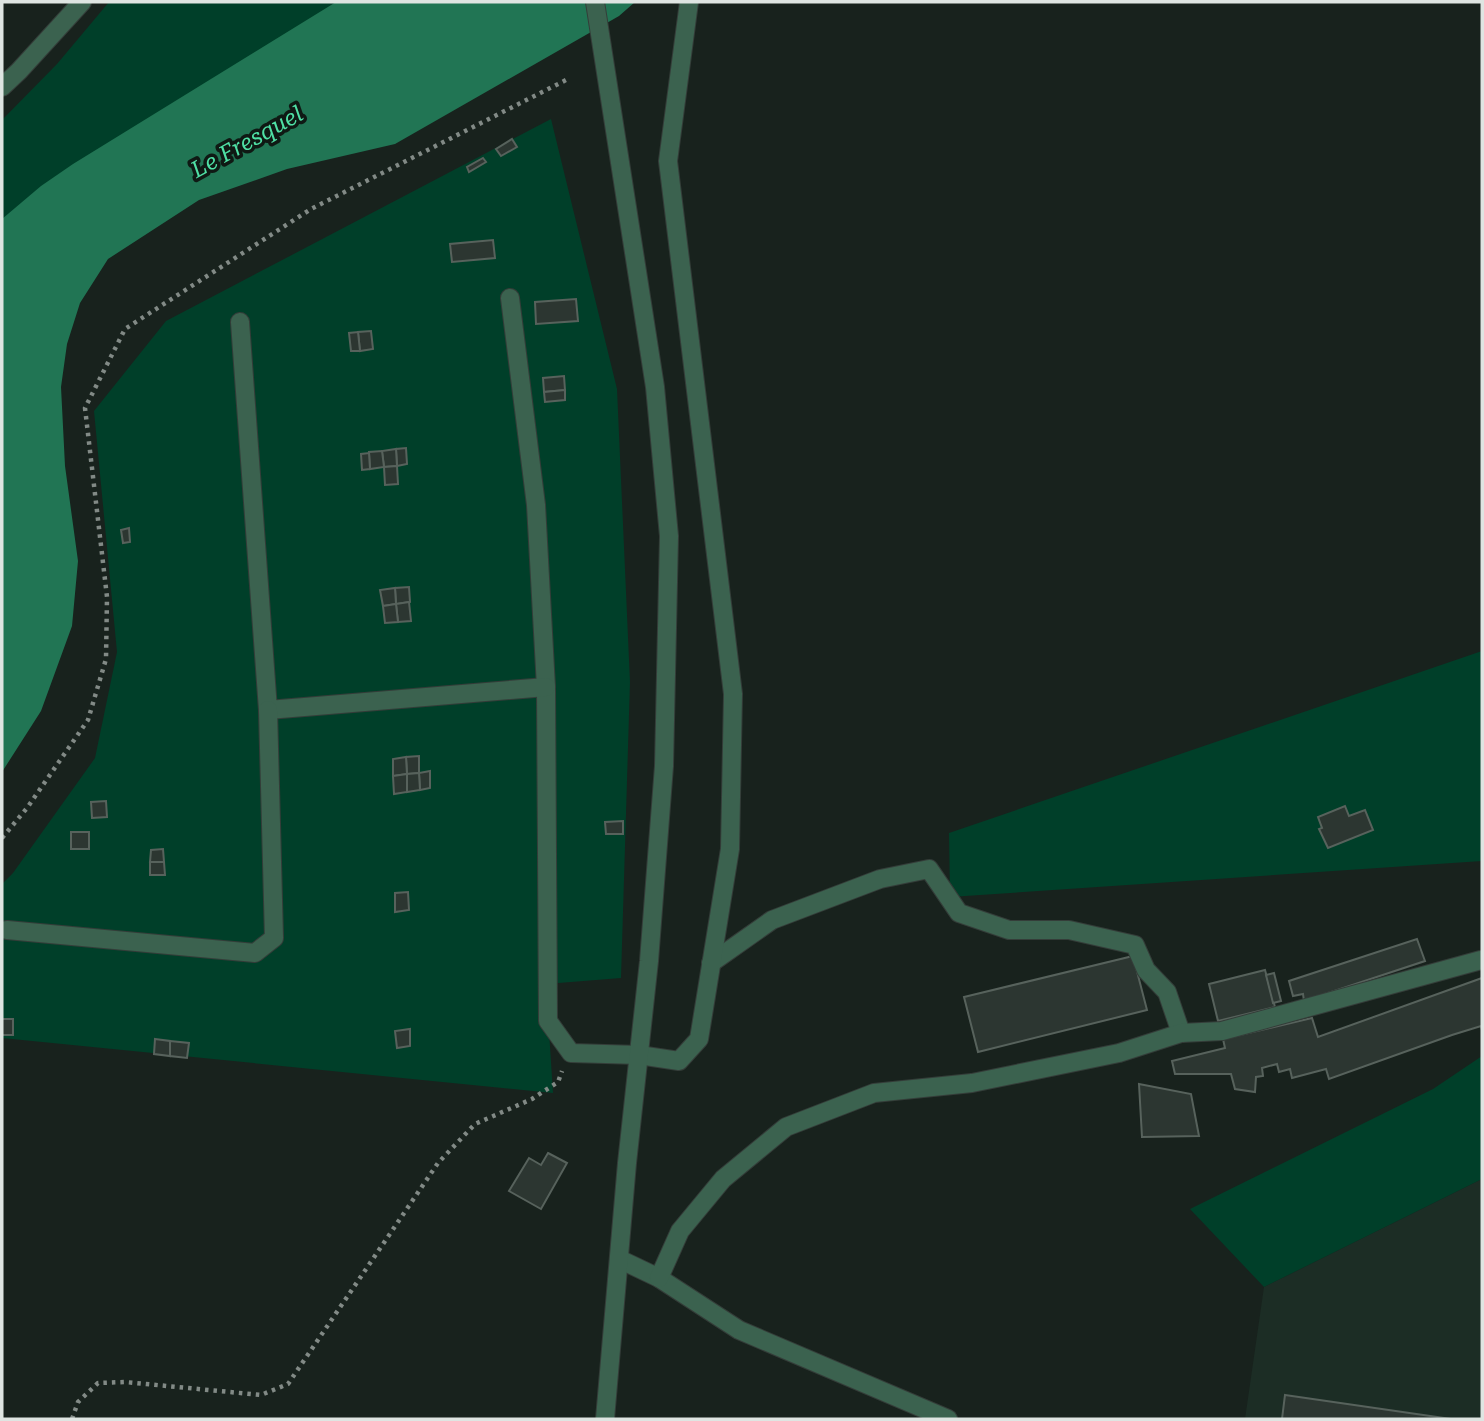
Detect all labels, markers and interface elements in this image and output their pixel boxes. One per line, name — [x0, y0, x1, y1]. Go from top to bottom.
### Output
water label: Le Fresquel — [185, 100, 308, 184]

